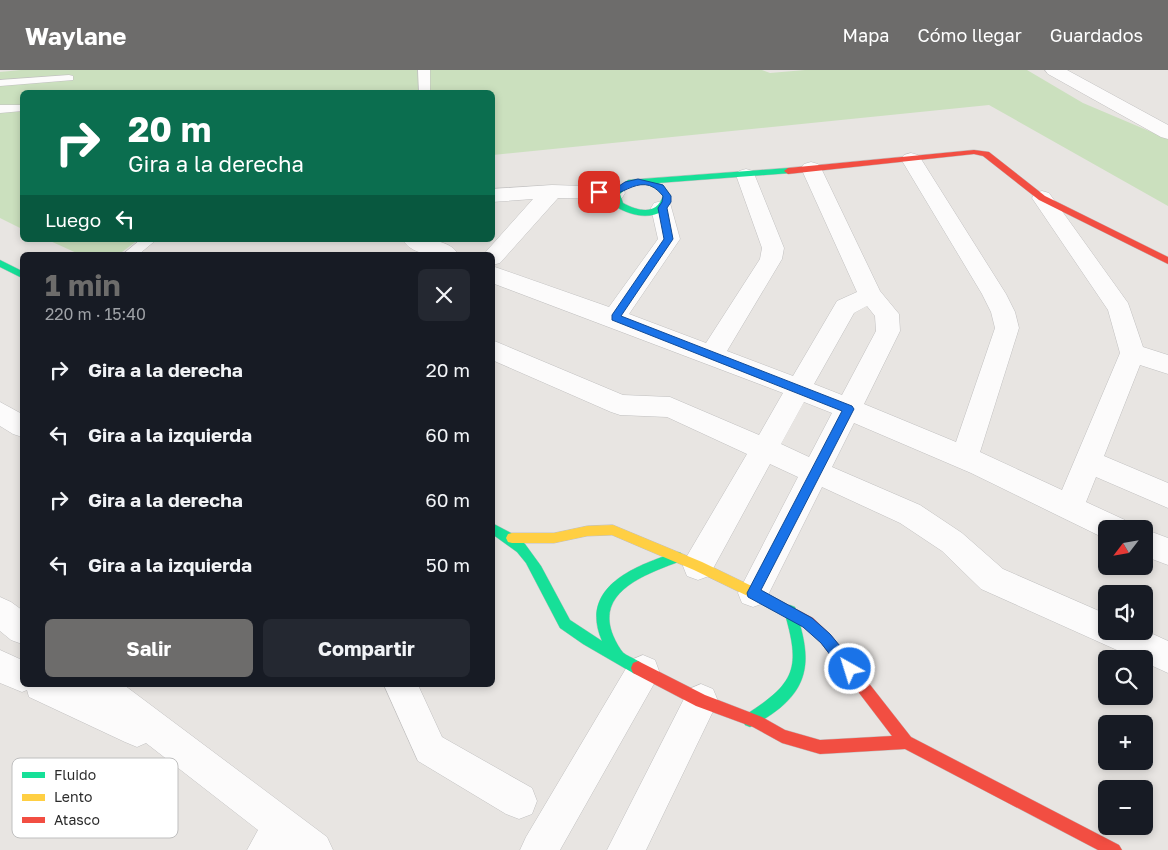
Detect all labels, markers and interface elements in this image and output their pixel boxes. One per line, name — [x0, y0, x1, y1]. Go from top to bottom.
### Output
text: Waylane — [25, 21, 126, 50]
text: Mapa — [843, 24, 889, 46]
text: Cómo llegar — [917, 24, 1022, 46]
text: Guardados — [1050, 24, 1143, 46]
text: 20 m — [128, 108, 211, 150]
icon: right — [45, 110, 110, 175]
text: Gira a la derecha — [128, 150, 304, 177]
pin — [578, 171, 620, 213]
icon: arrive — [585, 178, 613, 206]
icon: left — [111, 205, 139, 233]
text: Luego — [45, 208, 101, 231]
text: 1 min — [45, 267, 121, 303]
button: close — [418, 269, 470, 321]
text: 220 m · 15:40 — [45, 304, 146, 324]
icon: right — [45, 356, 73, 384]
text: Gira a la derecha — [88, 358, 243, 381]
text: 20 m — [426, 358, 470, 381]
icon: left — [45, 421, 73, 449]
text: Gira a la izquierda — [88, 423, 252, 446]
text: 60 m — [425, 423, 470, 446]
icon: right — [45, 486, 73, 514]
text: Gira a la derecha — [88, 488, 243, 511]
text: 60 m — [425, 488, 470, 511]
north arrow — [1098, 520, 1152, 575]
map controls — [1098, 520, 1153, 835]
icon: left — [45, 551, 73, 579]
text: Gira a la izquierda — [88, 553, 252, 576]
text: 50 m — [426, 553, 470, 576]
button: sound — [1098, 585, 1153, 640]
button: Salir — [45, 619, 253, 677]
button: Compartir — [263, 619, 470, 677]
position arrow — [823, 642, 875, 694]
button: search — [1098, 650, 1153, 705]
button: + — [1098, 715, 1153, 770]
legend — [12, 758, 178, 838]
text: Fluido — [54, 766, 96, 783]
button: − — [1098, 780, 1153, 835]
text: Lento — [54, 788, 92, 805]
text: Atasco — [54, 811, 100, 828]

